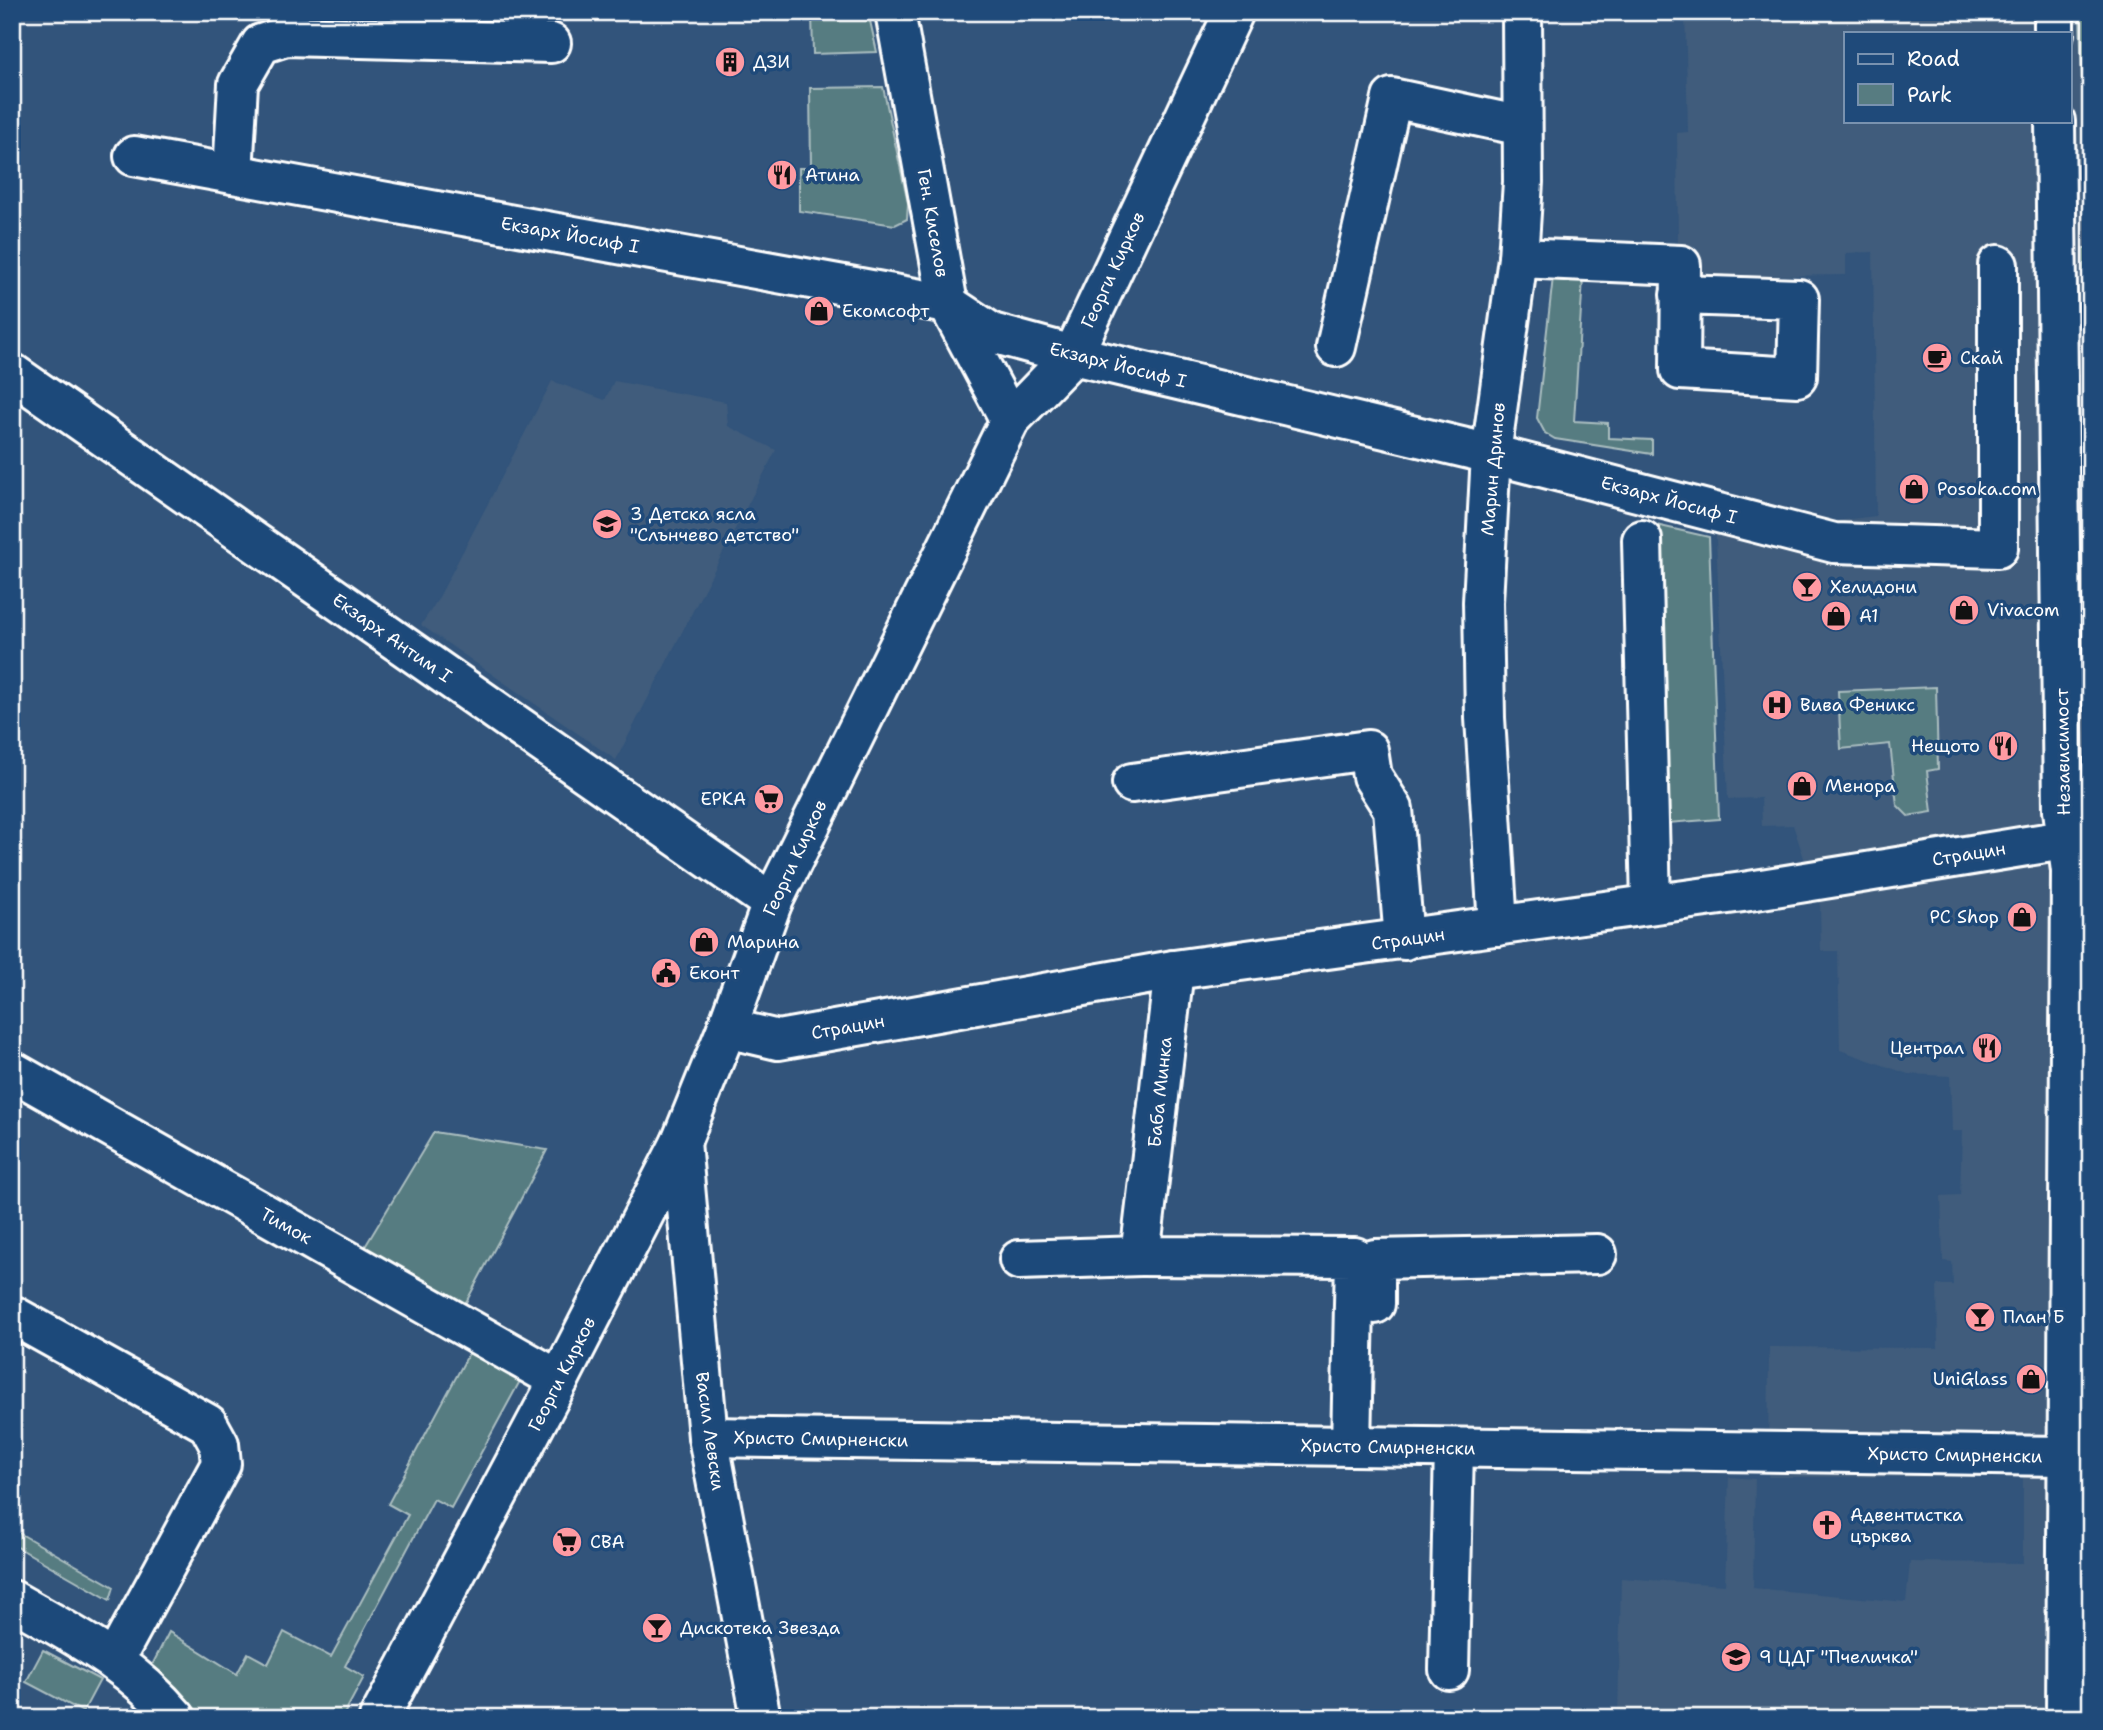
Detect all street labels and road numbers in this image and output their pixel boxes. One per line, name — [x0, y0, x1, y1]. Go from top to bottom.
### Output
street label: Ген. Киселов — [912, 167, 954, 279]
street label: Георги Кирков — [1076, 208, 1150, 332]
street label: Екзарх Йосиф I — [499, 211, 641, 259]
street label: Екзарх Йосиф I — [1047, 336, 1189, 394]
street label: Марин Дринов — [1475, 401, 1511, 537]
street label: Екзарх Йосиф I — [1598, 470, 1740, 530]
street label: Екзарх Антим I — [328, 588, 456, 688]
street label: Независимост — [2050, 687, 2076, 816]
street label: Георги Кирков — [758, 796, 832, 920]
street label: Страцин — [1931, 836, 2007, 872]
street label: Страцин — [1370, 922, 1446, 956]
street label: Страцин — [809, 1009, 887, 1045]
street label: Баба Минка — [1142, 1035, 1178, 1149]
street label: Тимок — [256, 1202, 316, 1250]
street label: Георги Кирков — [523, 1312, 601, 1436]
street label: Васил Левски — [690, 1370, 730, 1492]
street label: Христо Смирненски — [733, 1425, 909, 1453]
street label: Христо Смирненски — [1300, 1433, 1476, 1461]
street label: Христо Смирненски — [1867, 1441, 2043, 1469]

